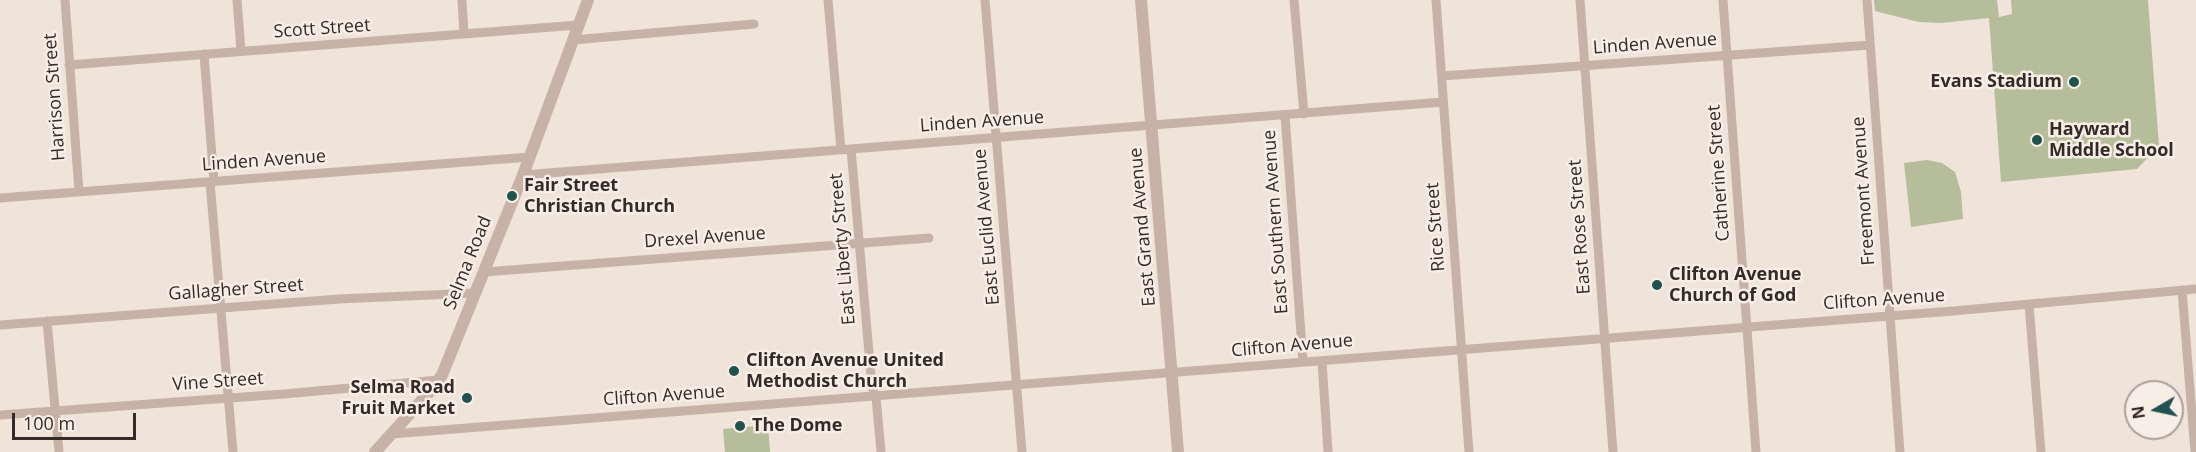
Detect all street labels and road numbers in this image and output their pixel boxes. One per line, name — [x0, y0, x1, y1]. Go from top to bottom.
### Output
street label: Scott Street — [273, 15, 371, 43]
street label: Linden Avenue — [1592, 29, 1718, 59]
street label: Harrison Street — [40, 32, 70, 162]
street label: Catherine Street — [1703, 104, 1735, 242]
street label: Linden Avenue — [919, 107, 1045, 137]
street label: Freemont Avenue — [1848, 116, 1880, 266]
street label: East Southern Avenue — [1259, 129, 1293, 315]
street label: Linden Avenue — [201, 146, 327, 176]
street label: East Grand Avenue — [1125, 147, 1161, 307]
street label: East Euclid Avenue — [969, 148, 1005, 306]
street label: East Rose Street — [1565, 159, 1595, 295]
street label: East Liberty Street — [826, 172, 860, 326]
street label: Rice Street — [1422, 182, 1450, 272]
street label: Selma Road — [439, 213, 497, 313]
street label: Drexel Avenue — [643, 223, 767, 253]
street label: Gallagher Street — [168, 275, 304, 305]
street label: Clifton Avenue — [1822, 285, 1946, 315]
street label: Clifton Avenue — [1230, 330, 1354, 362]
street label: Vine Street — [172, 368, 264, 396]
street label: Clifton Avenue — [602, 381, 726, 411]

